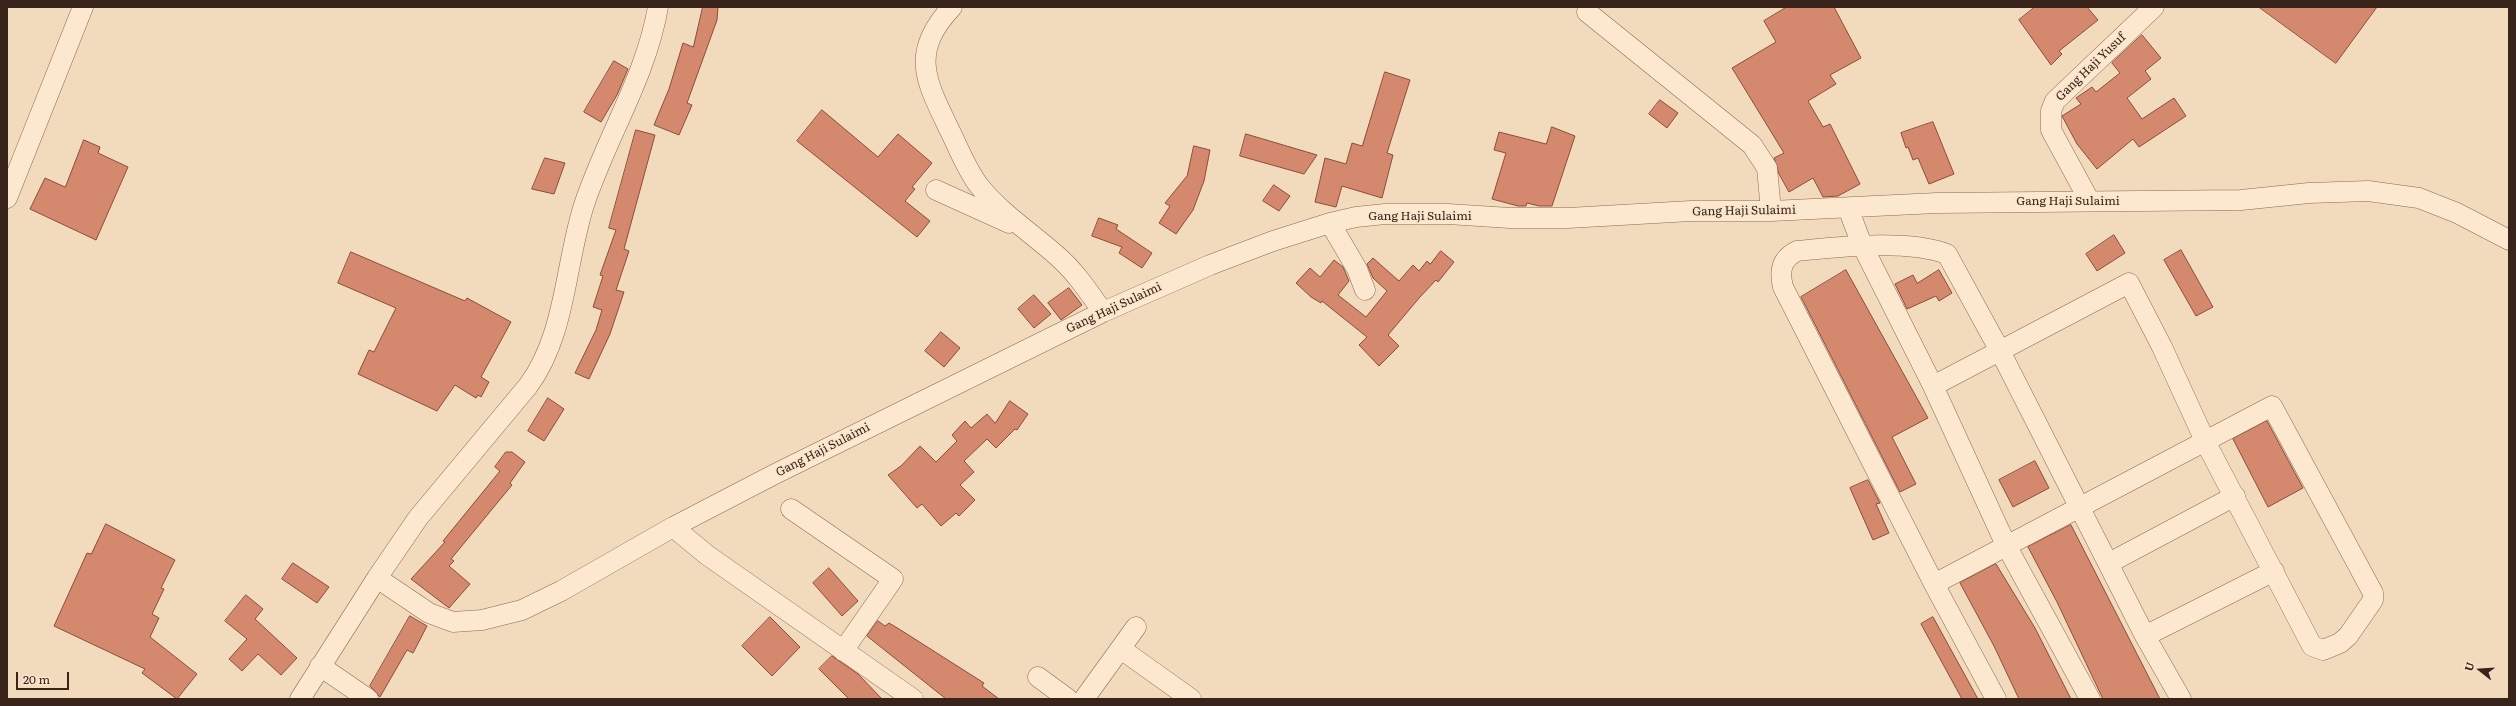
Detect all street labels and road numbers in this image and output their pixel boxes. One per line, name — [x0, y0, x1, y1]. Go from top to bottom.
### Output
street label: Gang Haji Yusuf — [2053, 30, 2129, 104]
street label: Gang Haji Sulaimi — [2016, 194, 2120, 208]
street label: Gang Haji Sulaimi — [1692, 203, 1796, 219]
street label: Gang Haji Sulaimi — [1368, 209, 1472, 223]
street label: Gang Haji Sulaimi — [1064, 280, 1164, 336]
street label: Gang Haji Sulaimi — [774, 420, 872, 480]

